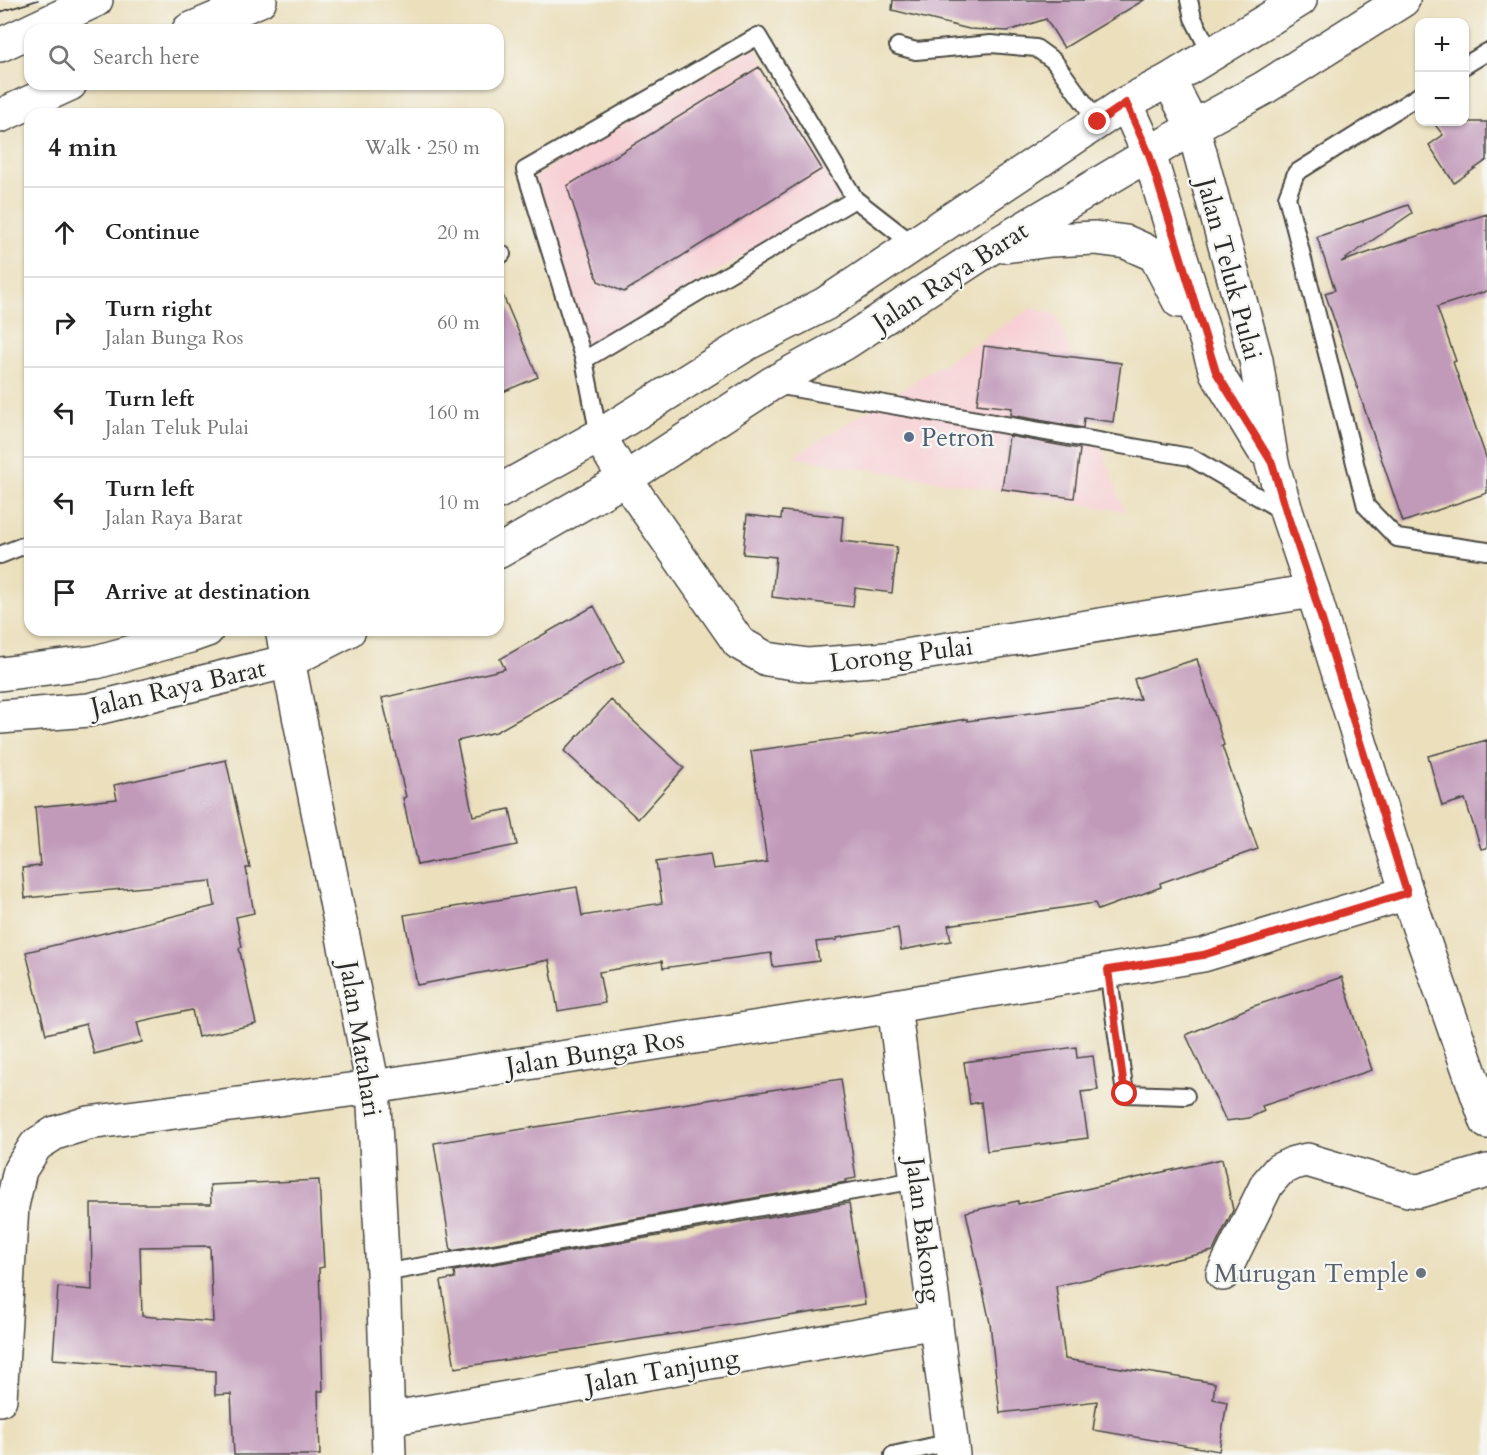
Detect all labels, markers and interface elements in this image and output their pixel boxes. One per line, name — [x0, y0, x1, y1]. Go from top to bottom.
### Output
map controls — [1415, 18, 1469, 126]
button: + — [1415, 18, 1469, 72]
search box — [24, 24, 504, 90]
icon: search — [45, 41, 78, 74]
text: Search here — [93, 42, 200, 72]
button: − — [1415, 72, 1469, 126]
route end — [1084, 108, 1110, 134]
text: 4 min — [48, 130, 117, 165]
text: Walk · 250 m — [365, 134, 480, 161]
street label: Jalan Teluk Pulai — [1187, 170, 1271, 364]
street label: Jalan Raya Barat — [862, 213, 1035, 342]
icon: ahead — [48, 216, 81, 249]
text: Continue — [105, 217, 200, 247]
text: 20 m — [437, 219, 480, 246]
text: Turn right — [105, 294, 212, 324]
icon: right — [48, 306, 81, 339]
text: 60 m — [437, 309, 480, 336]
text: Jalan Bunga Ros — [105, 324, 243, 351]
text: Turn left — [105, 384, 194, 414]
icon: left — [48, 396, 81, 429]
text: 160 m — [427, 399, 480, 426]
text: Jalan Teluk Pulai — [105, 414, 249, 441]
place label: Petron — [921, 420, 995, 455]
marker: Petron — [902, 430, 916, 444]
text: Turn left — [105, 474, 194, 504]
icon: left — [48, 486, 81, 519]
text: 10 m — [437, 489, 480, 516]
text: Jalan Raya Barat — [105, 504, 242, 531]
icon: arrive — [48, 576, 81, 609]
text: Arrive at destination — [105, 577, 310, 607]
street label: Lorong Pulai — [827, 628, 975, 681]
street label: Jalan Raya Barat — [83, 650, 269, 726]
street label: Jalan Matahari — [330, 955, 390, 1119]
street label: Jalan Bunga Ros — [500, 1021, 687, 1084]
route start — [1111, 1080, 1137, 1106]
street label: Jalan Bakong — [897, 1152, 950, 1305]
place label: Murugan Temple — [1214, 1256, 1409, 1291]
marker: Murugan Temple — [1414, 1266, 1428, 1280]
street label: Jalan Tanjung — [578, 1340, 742, 1402]

